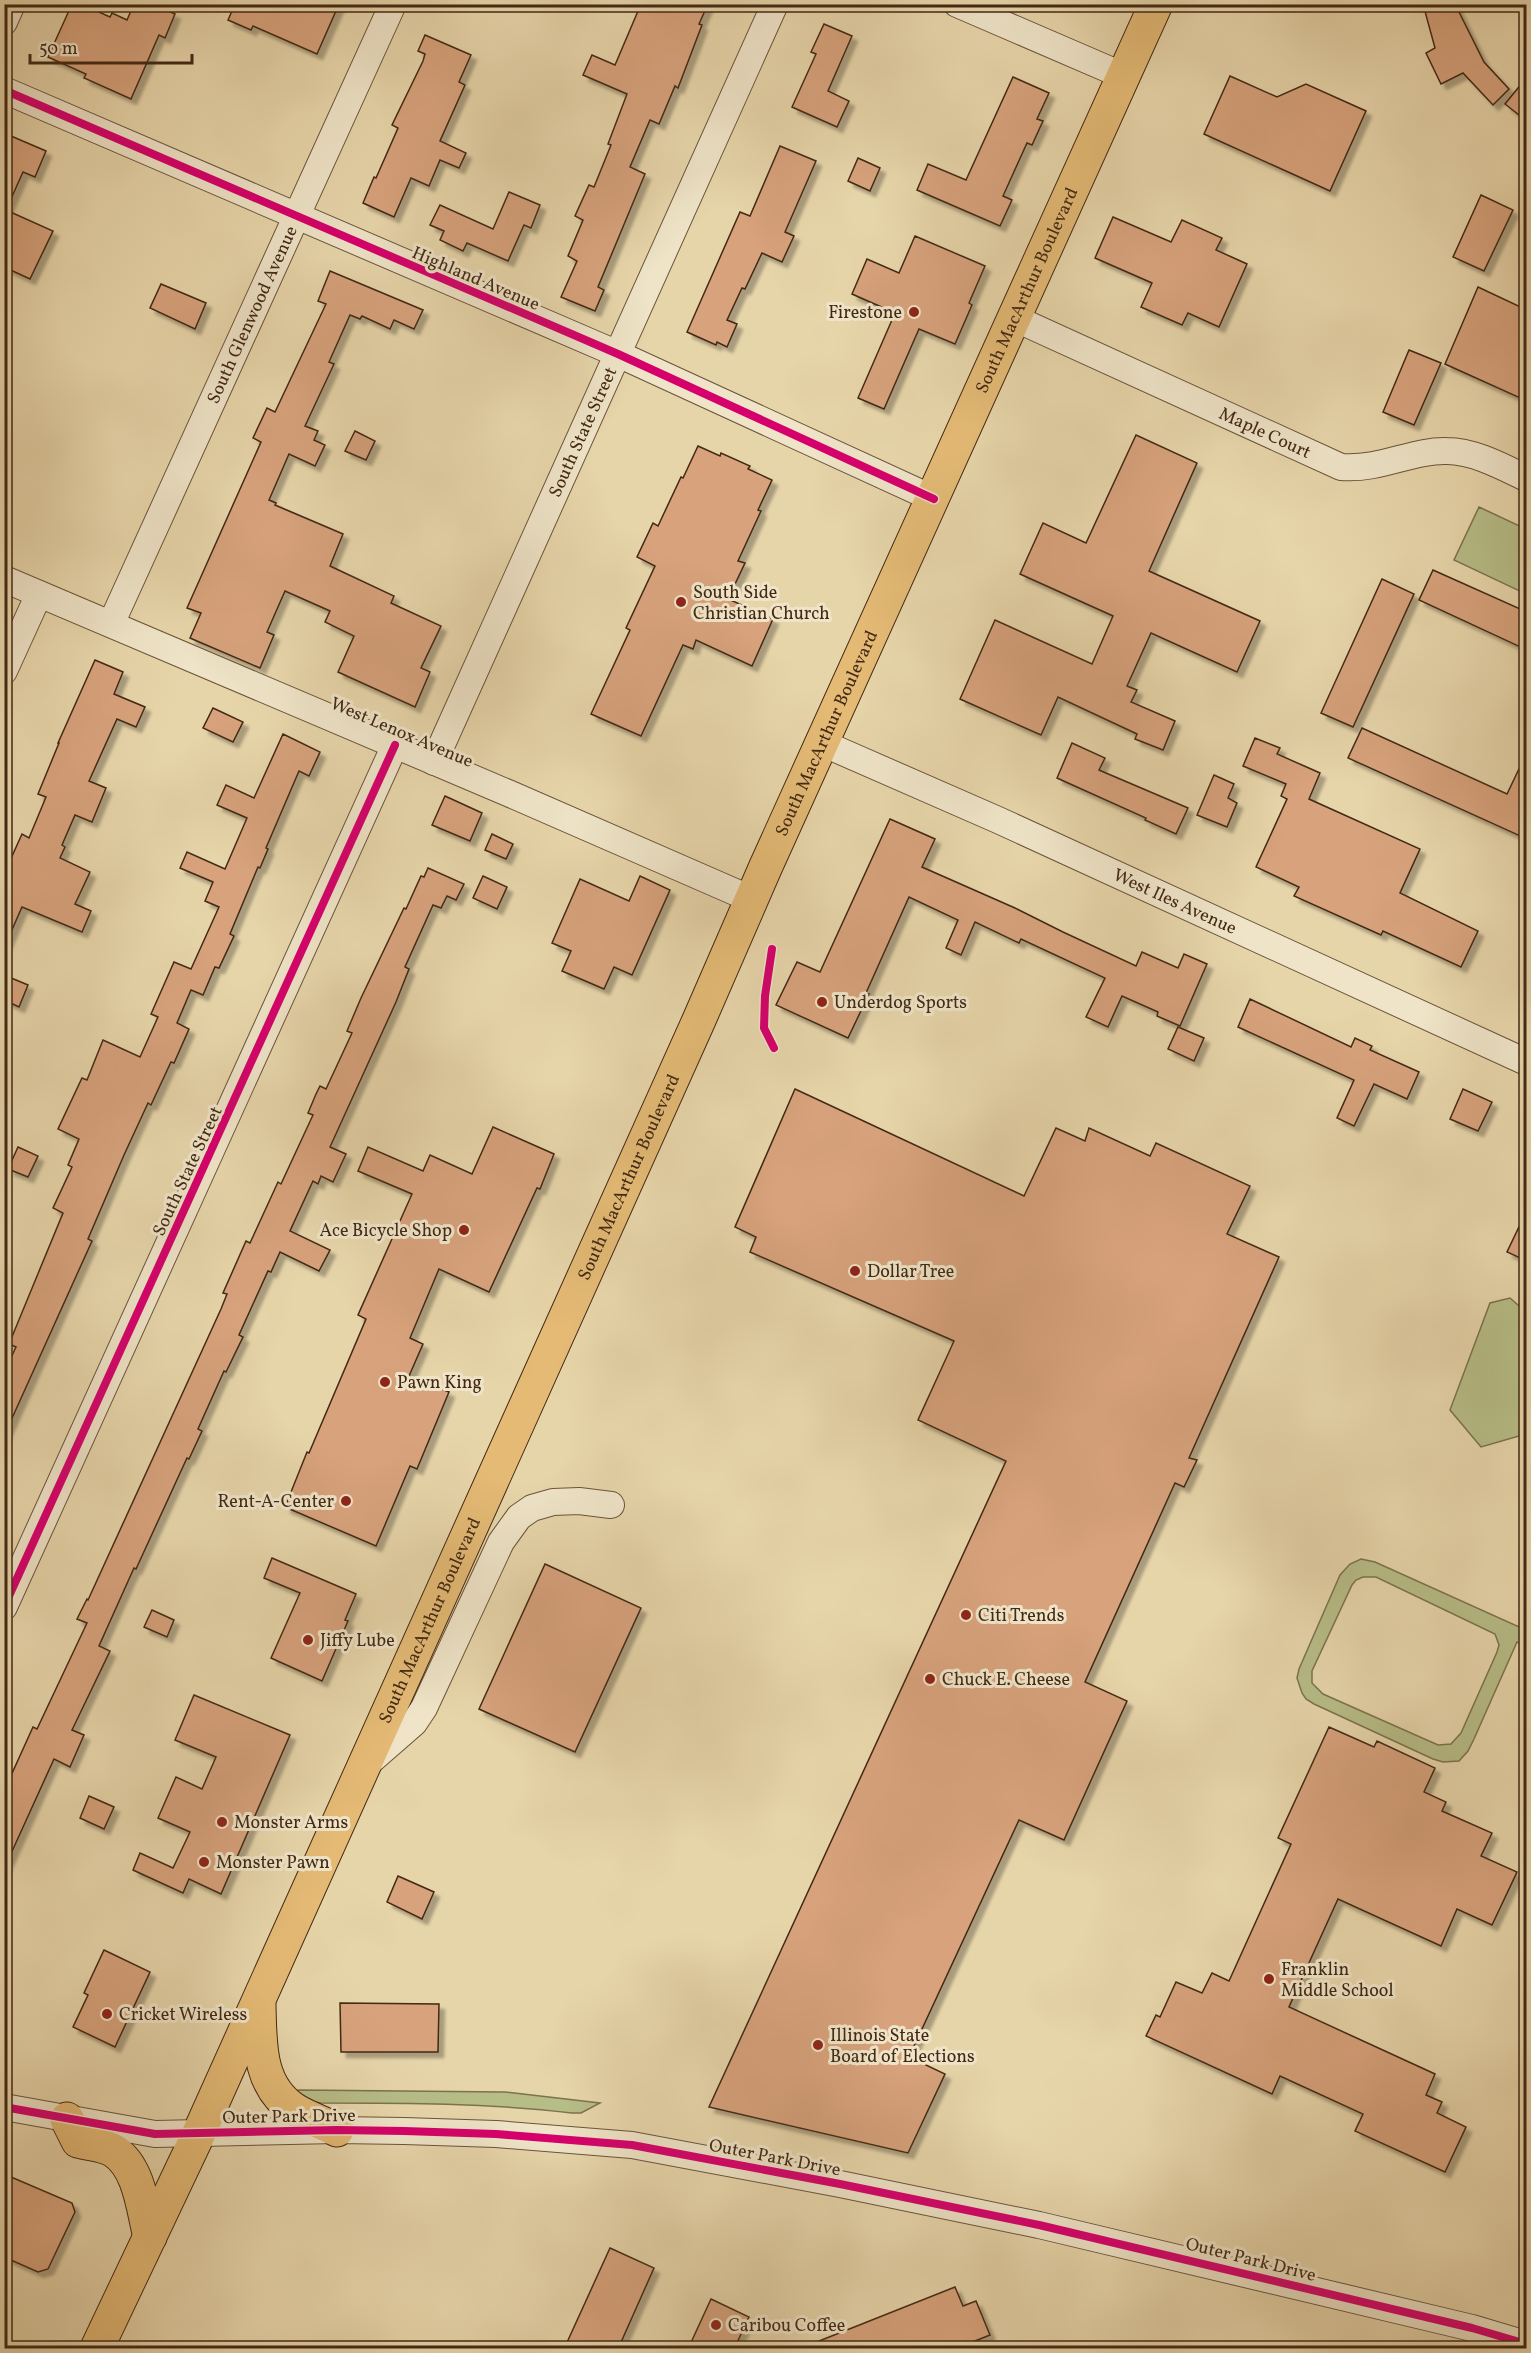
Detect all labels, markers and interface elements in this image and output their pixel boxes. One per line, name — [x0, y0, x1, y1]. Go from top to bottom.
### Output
scale bar — [30, 27, 192, 65]
text: 50 m — [39, 37, 78, 62]
street label: South MacArthur Boulevard — [970, 184, 1085, 398]
street label: South Glenwood Avenue — [202, 222, 304, 408]
street label: Highland Avenue — [408, 241, 543, 318]
place label: Firestone — [828, 301, 902, 326]
marker: Firestone — [907, 305, 921, 319]
street label: South State Street — [544, 363, 624, 502]
street label: Maple Court — [1214, 402, 1315, 466]
place label: South Side Christian Church — [693, 581, 830, 627]
marker: South Side Christian Church — [674, 595, 688, 609]
street label: South MacArthur Boulevard — [770, 627, 885, 841]
street label: West Lenox Avenue — [326, 692, 477, 775]
street label: West Iles Avenue — [1109, 863, 1240, 942]
place label: Underdog Sports — [834, 991, 967, 1016]
marker: Underdog Sports — [815, 995, 829, 1009]
street label: South MacArthur Boulevard — [573, 1071, 687, 1285]
street label: South State Street — [147, 1103, 229, 1241]
place label: Ace Bicycle Shop — [320, 1219, 452, 1244]
marker: Ace Bicycle Shop — [457, 1223, 471, 1237]
place label: Dollar Tree — [867, 1260, 954, 1285]
marker: Dollar Tree — [848, 1264, 862, 1278]
place label: Pawn King — [397, 1371, 482, 1396]
marker: Pawn King — [378, 1375, 392, 1389]
place label: Rent-A-Center — [217, 1490, 334, 1515]
marker: Rent-A-Center — [339, 1494, 353, 1508]
street label: South MacArthur Boulevard — [373, 1514, 488, 1728]
place label: Citi Trends — [978, 1604, 1064, 1629]
marker: Citi Trends — [959, 1608, 973, 1622]
place label: Jiffy Lube — [320, 1629, 395, 1654]
marker: Jiffy Lube — [301, 1633, 315, 1647]
place label: Chuck E. Cheese — [942, 1668, 1070, 1693]
marker: Chuck E. Cheese — [923, 1672, 937, 1686]
place label: Monster Arms — [234, 1811, 348, 1836]
marker: Monster Arms — [215, 1815, 229, 1829]
place label: Monster Pawn — [216, 1851, 330, 1876]
marker: Monster Pawn — [197, 1855, 211, 1869]
place label: Franklin Middle School — [1281, 1958, 1394, 2004]
marker: Franklin Middle School — [1262, 1972, 1276, 1986]
place label: Cricket Wireless — [119, 2003, 247, 2028]
marker: Cricket Wireless — [100, 2007, 114, 2021]
place label: Illinois State Board of Elections — [830, 2024, 975, 2070]
marker: Illinois State Board of Elections — [811, 2038, 825, 2052]
street label: Outer Park Drive — [222, 2104, 356, 2131]
street label: Outer Park Drive — [707, 2133, 843, 2183]
street label: Outer Park Drive — [1183, 2232, 1318, 2289]
place label: Caribou Coffee — [728, 2314, 845, 2339]
marker: Caribou Coffee — [709, 2318, 723, 2332]

